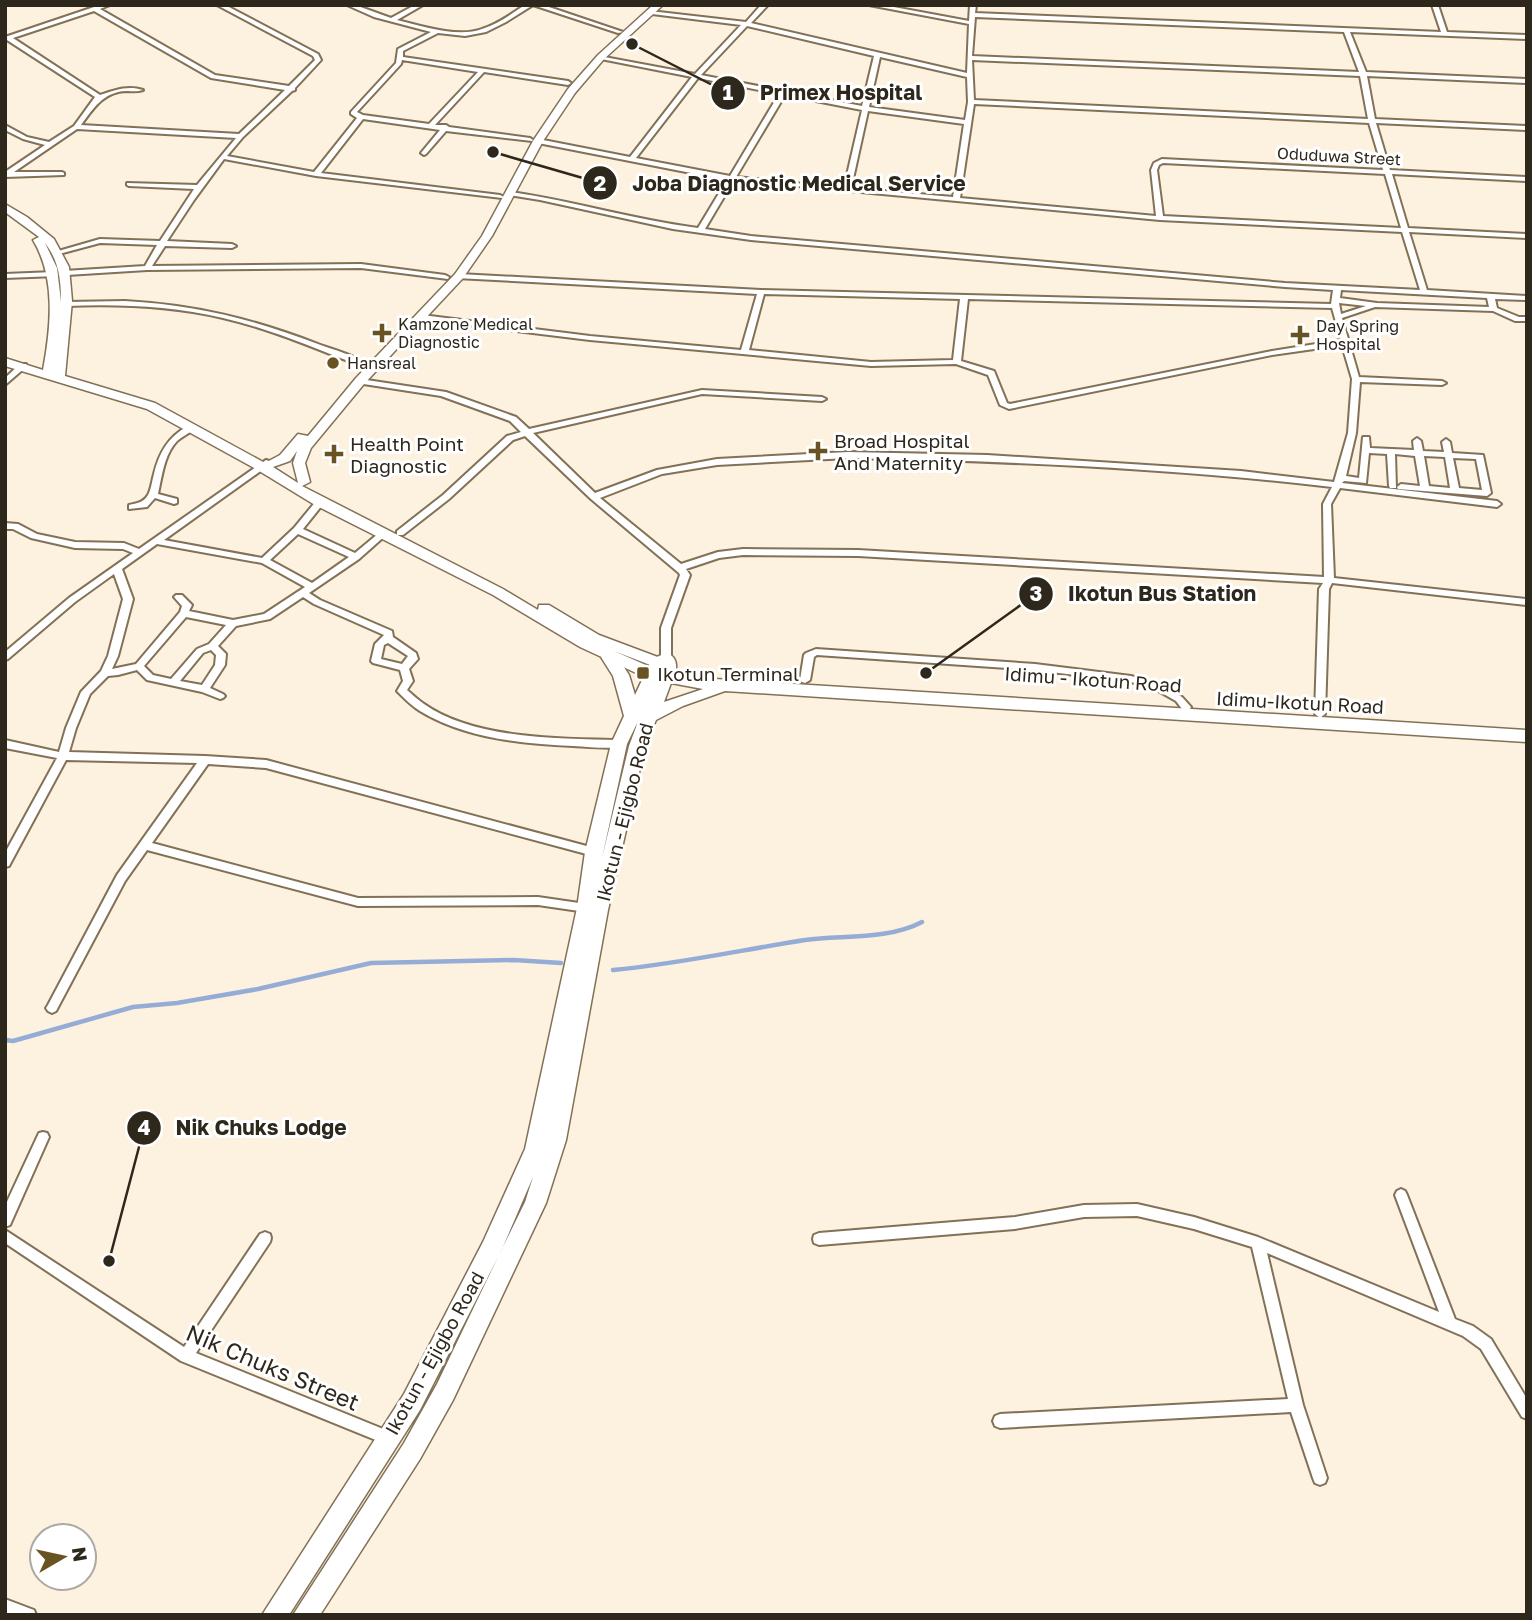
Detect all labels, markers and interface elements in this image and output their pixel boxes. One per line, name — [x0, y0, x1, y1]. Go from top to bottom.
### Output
callout: Primex Hospital — [711, 72, 936, 114]
text: 1 — [723, 79, 734, 105]
text: Primex Hospital — [760, 79, 922, 105]
street label: Oduduwa Street — [1277, 143, 1401, 169]
callout: Joba Diagnostic Medical Service — [583, 162, 979, 204]
text: 2 — [594, 170, 607, 196]
text: Joba Diagnostic Medical Service — [632, 170, 966, 196]
place label: Kamzone Medical Diagnostic — [398, 314, 533, 352]
place label: Day Spring Hospital — [1316, 316, 1399, 354]
marker: Kamzone Medical Diagnostic — [372, 323, 392, 343]
marker: Day Spring Hospital — [1290, 325, 1310, 345]
place label: Hansreal — [347, 353, 416, 373]
marker: Hansreal — [325, 355, 341, 371]
place label: Broad Hospital And Maternity — [834, 429, 970, 474]
place label: Health Point Diagnostic — [350, 432, 464, 477]
marker: Broad Hospital And Maternity — [808, 441, 828, 461]
marker: Health Point Diagnostic — [324, 444, 344, 464]
callout: Ikotun Bus Station — [1019, 573, 1270, 615]
text: 3 — [1030, 580, 1042, 606]
text: Ikotun Bus Station — [1068, 580, 1256, 606]
street label: Idimu - Ikotun Road — [1004, 661, 1182, 697]
place label: Ikotun Terminal — [657, 662, 799, 685]
marker: Ikotun Terminal — [635, 665, 651, 681]
street label: Idimu-Ikotun Road — [1215, 686, 1385, 718]
street label: Ikotun - Ejigbo Road — [591, 720, 657, 904]
callout: Nik Chuks Lodge — [126, 1107, 360, 1149]
text: 4 — [137, 1114, 151, 1140]
text: Nik Chuks Lodge — [175, 1114, 347, 1140]
street label: Ikotun - Ejigbo Road — [380, 1267, 488, 1439]
street label: Nik Chuks Street — [182, 1318, 364, 1416]
north arrow — [28, 1522, 98, 1592]
text: N — [68, 1545, 93, 1563]

